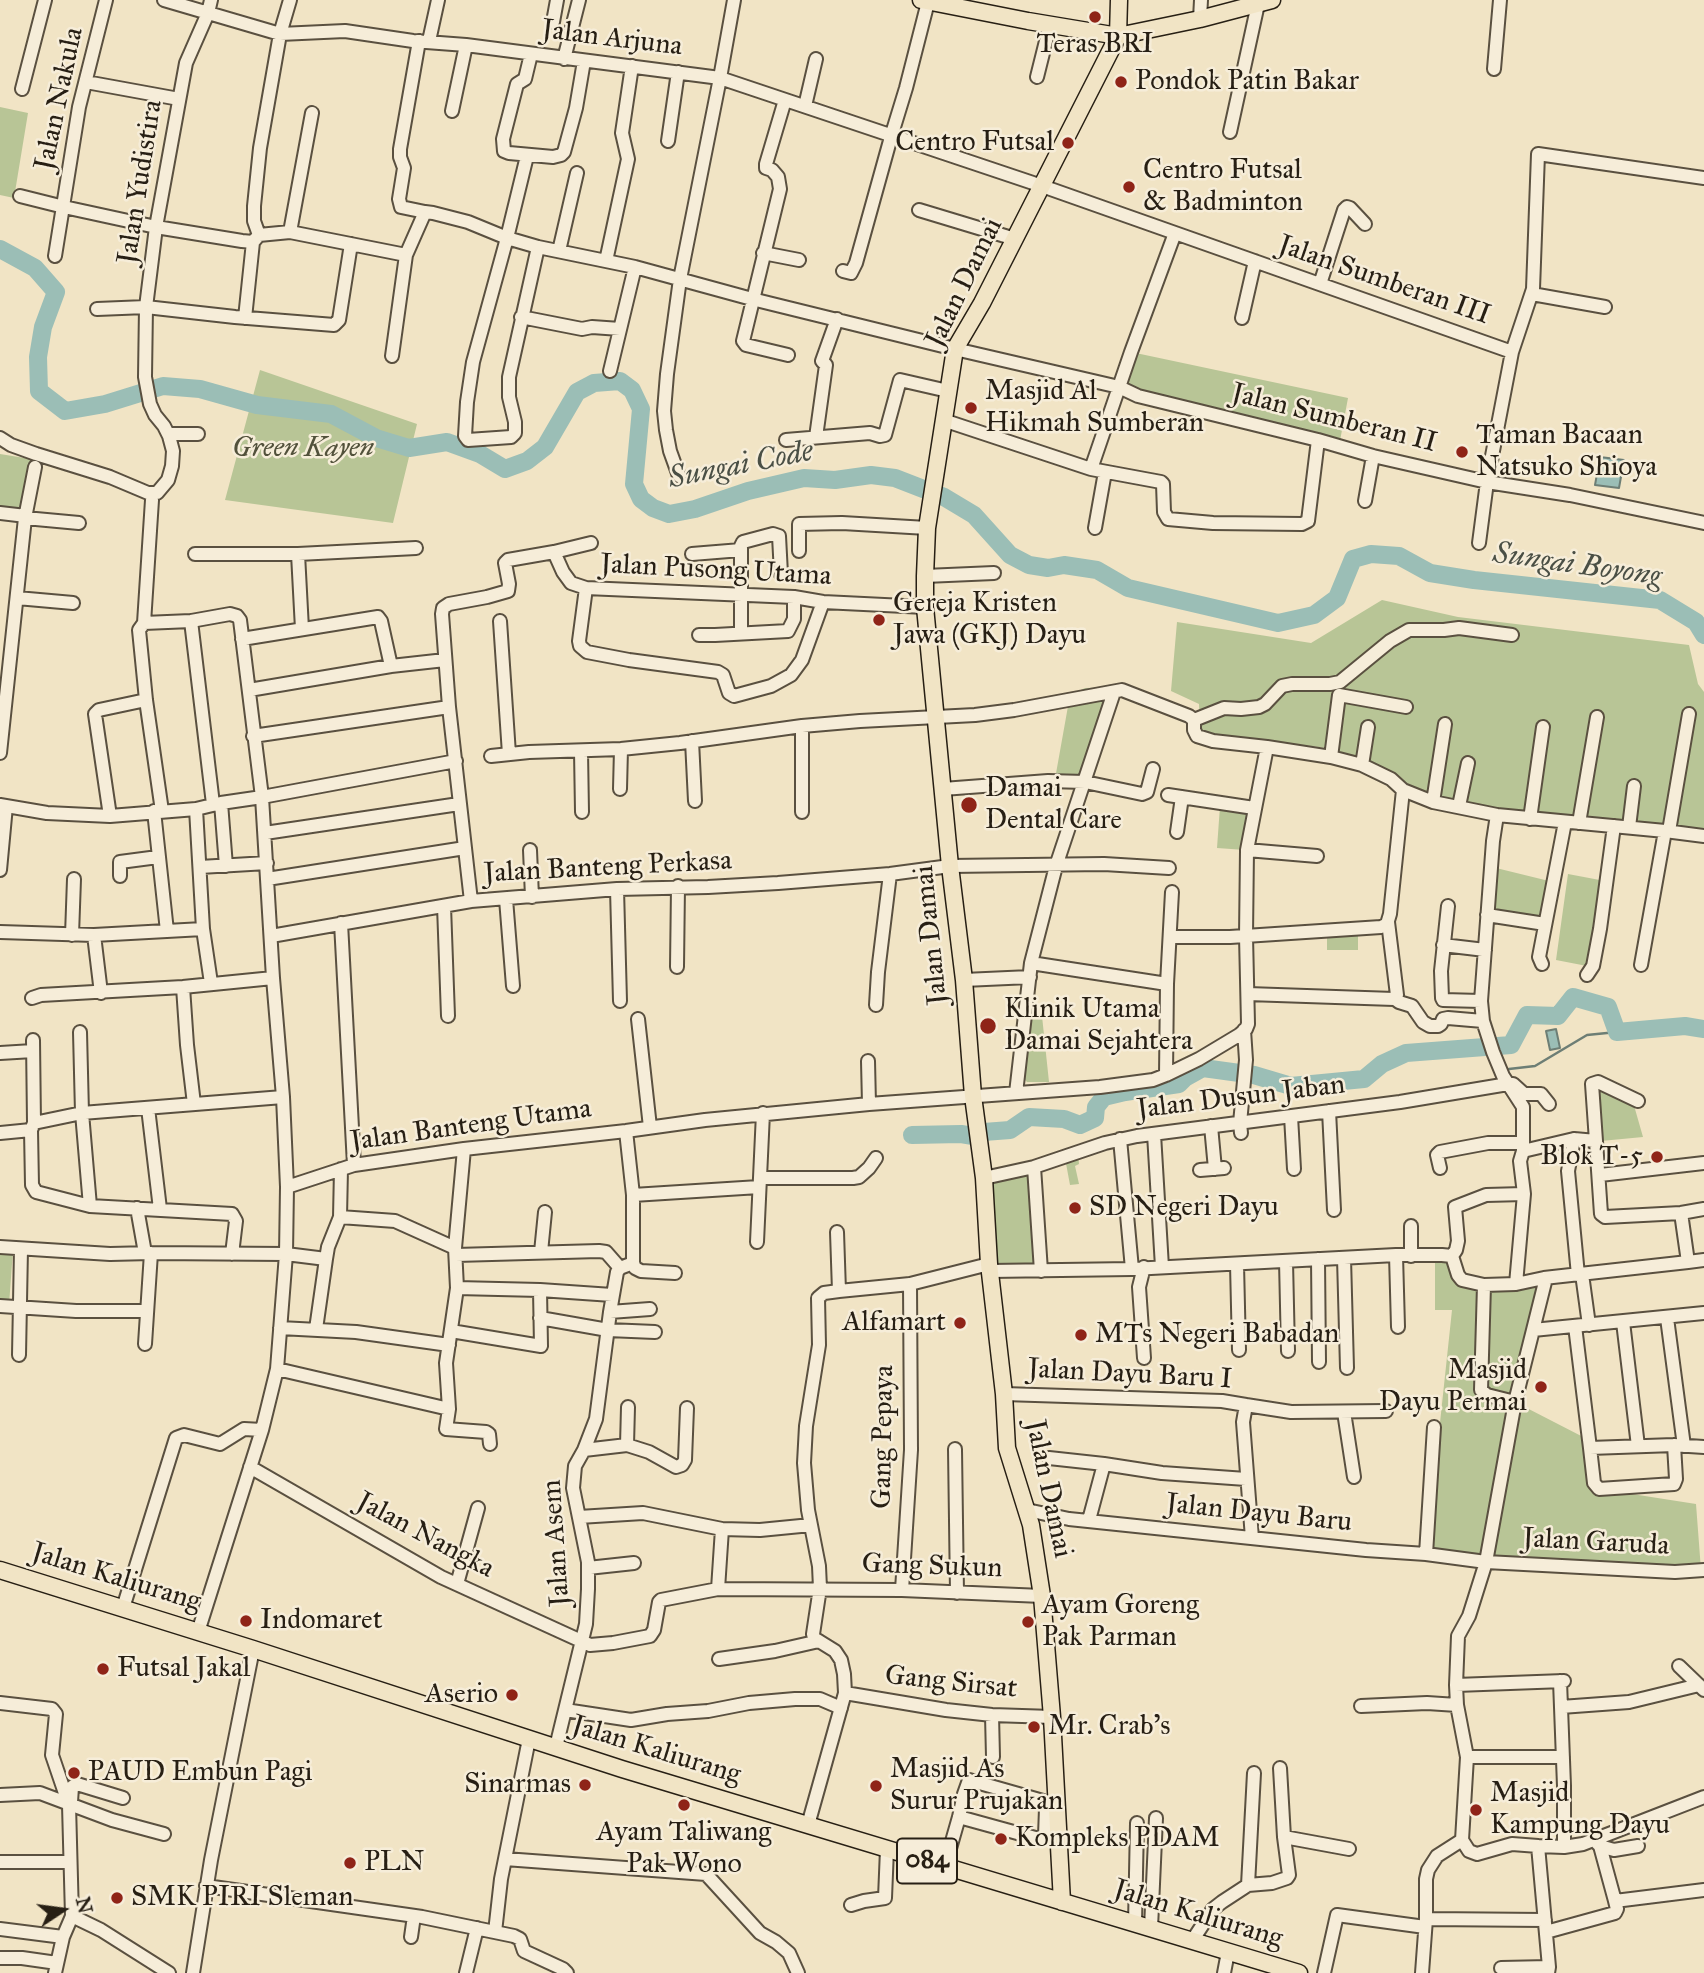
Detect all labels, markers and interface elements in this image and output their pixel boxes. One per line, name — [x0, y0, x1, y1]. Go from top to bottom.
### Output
marker: Teras BRI — [1087, 9, 1103, 25]
street label: Jalan Arjuna — [540, 14, 684, 64]
street label: Jalan Nakula — [28, 24, 92, 174]
place label: Teras BRI — [1036, 28, 1154, 62]
place label: Pondok Patin Bakar — [1135, 65, 1359, 99]
marker: Pondok Patin Bakar — [1113, 74, 1129, 90]
street label: Jalan Yudistira — [111, 98, 171, 266]
place label: Centro Futsal — [895, 126, 1054, 160]
marker: Centro Futsal — [1060, 135, 1076, 151]
place label: Centro Futsal & Badminton — [1143, 154, 1303, 220]
marker: Centro Futsal & Badminton — [1121, 179, 1137, 195]
street label: Jalan Damai — [919, 213, 1011, 353]
street label: Jalan Sumberan III — [1273, 229, 1495, 333]
place label: Masjid Al Hikmah Sumberan — [985, 375, 1204, 441]
street label: Jalan Sumberan II — [1228, 377, 1440, 461]
marker: Masjid Al Hikmah Sumberan — [963, 400, 979, 416]
place label: Taman Bacaan Natsuko Shioya — [1476, 419, 1657, 485]
park label: Green Kayen — [232, 432, 374, 466]
water label: Sungai Code — [666, 434, 816, 498]
marker: Taman Bacaan Natsuko Shioya — [1454, 444, 1470, 460]
water label: Sungai Boyong — [1491, 536, 1663, 596]
street label: Jalan Pusong Utama — [600, 548, 832, 594]
place label: Gereja Kristen Jawa (GKJ) Dayu — [893, 587, 1086, 653]
marker: Gereja Kristen Jawa (GKJ) Dayu — [871, 612, 887, 628]
place label: Damai Dental Care — [985, 772, 1122, 838]
marker: Damai Dental Care — [959, 795, 979, 815]
street label: Jalan Banteng Perkasa — [483, 845, 733, 891]
street label: Jalan Damai — [908, 864, 956, 1006]
place label: Klinik Utama Damai Sejahtera — [1004, 993, 1193, 1059]
marker: Klinik Utama Damai Sejahtera — [978, 1016, 998, 1036]
street label: Jalan Dusun Jaban — [1135, 1069, 1347, 1127]
street label: Jalan Banteng Utama — [348, 1092, 594, 1160]
place label: Blok T-5 — [1540, 1140, 1643, 1174]
marker: Blok T-5 — [1649, 1149, 1665, 1165]
place label: SD Negeri Dayu — [1089, 1191, 1279, 1225]
marker: SD Negeri Dayu — [1067, 1200, 1083, 1216]
place label: Alfamart — [843, 1306, 946, 1340]
marker: Alfamart — [952, 1315, 968, 1331]
place label: MTs Negeri Babadan — [1095, 1318, 1339, 1352]
marker: MTs Negeri Babadan — [1073, 1327, 1089, 1343]
street label: Jalan Dayu Baru I — [1027, 1353, 1233, 1397]
place label: Masjid Dayu Permai — [1379, 1354, 1527, 1420]
street label: Gang Pepaya — [866, 1365, 902, 1509]
marker: Masjid Dayu Permai — [1533, 1379, 1549, 1395]
street label: Jalan Damai — [1017, 1417, 1079, 1561]
street label: Jalan Asem — [536, 1478, 578, 1608]
street label: Jalan Nangka — [350, 1486, 500, 1586]
street label: Jalan Dayu Baru — [1164, 1488, 1354, 1540]
street label: Jalan Garuda — [1522, 1522, 1670, 1564]
street label: Jalan Kaliurang — [27, 1536, 205, 1620]
street label: Gang Sukun — [861, 1548, 1003, 1586]
place label: Ayam Goreng Pak Parman — [1042, 1589, 1199, 1655]
place label: Indomaret — [260, 1604, 383, 1638]
marker: Indomaret — [238, 1613, 254, 1629]
marker: Ayam Goreng Pak Parman — [1020, 1614, 1036, 1630]
place label: Futsal Jakal — [117, 1652, 250, 1686]
street label: Gang Sirsat — [883, 1659, 1019, 1707]
marker: Futsal Jakal — [95, 1661, 111, 1677]
place label: Aserio — [425, 1678, 498, 1712]
marker: Aserio — [504, 1687, 520, 1703]
street label: Jalan Kaliurang — [567, 1709, 745, 1793]
place label: Mr. Crab's — [1048, 1710, 1171, 1744]
marker: Mr. Crab's — [1026, 1719, 1042, 1735]
place label: Masjid As Surur Prujakan — [890, 1753, 1063, 1819]
place label: PAUD Embun Pagi — [88, 1756, 312, 1790]
marker: PAUD Embun Pagi — [66, 1765, 82, 1781]
place label: Sinarmas — [464, 1768, 571, 1802]
marker: Sinarmas — [577, 1777, 593, 1793]
place label: Masjid Kampung Dayu — [1490, 1777, 1670, 1843]
marker: Masjid As Surur Prujakan — [868, 1778, 884, 1794]
marker: Ayam Taliwang Pak Wono — [676, 1797, 692, 1813]
marker: Masjid Kampung Dayu — [1468, 1802, 1484, 1818]
place label: Ayam Taliwang Pak Wono — [597, 1816, 771, 1882]
place label: Kompleks PDAM — [1015, 1822, 1220, 1856]
marker: Kompleks PDAM — [993, 1831, 1009, 1847]
road number: 084 — [897, 1838, 957, 1884]
place label: PLN — [364, 1846, 424, 1880]
marker: PLN — [342, 1855, 358, 1871]
street label: Jalan Kaliurang — [1109, 1873, 1287, 1957]
north arrow — [28, 1875, 98, 1945]
place label: SMK PIRI Sleman — [131, 1881, 353, 1915]
marker: SMK PIRI Sleman — [109, 1890, 125, 1906]
text: N — [71, 1895, 97, 1916]

